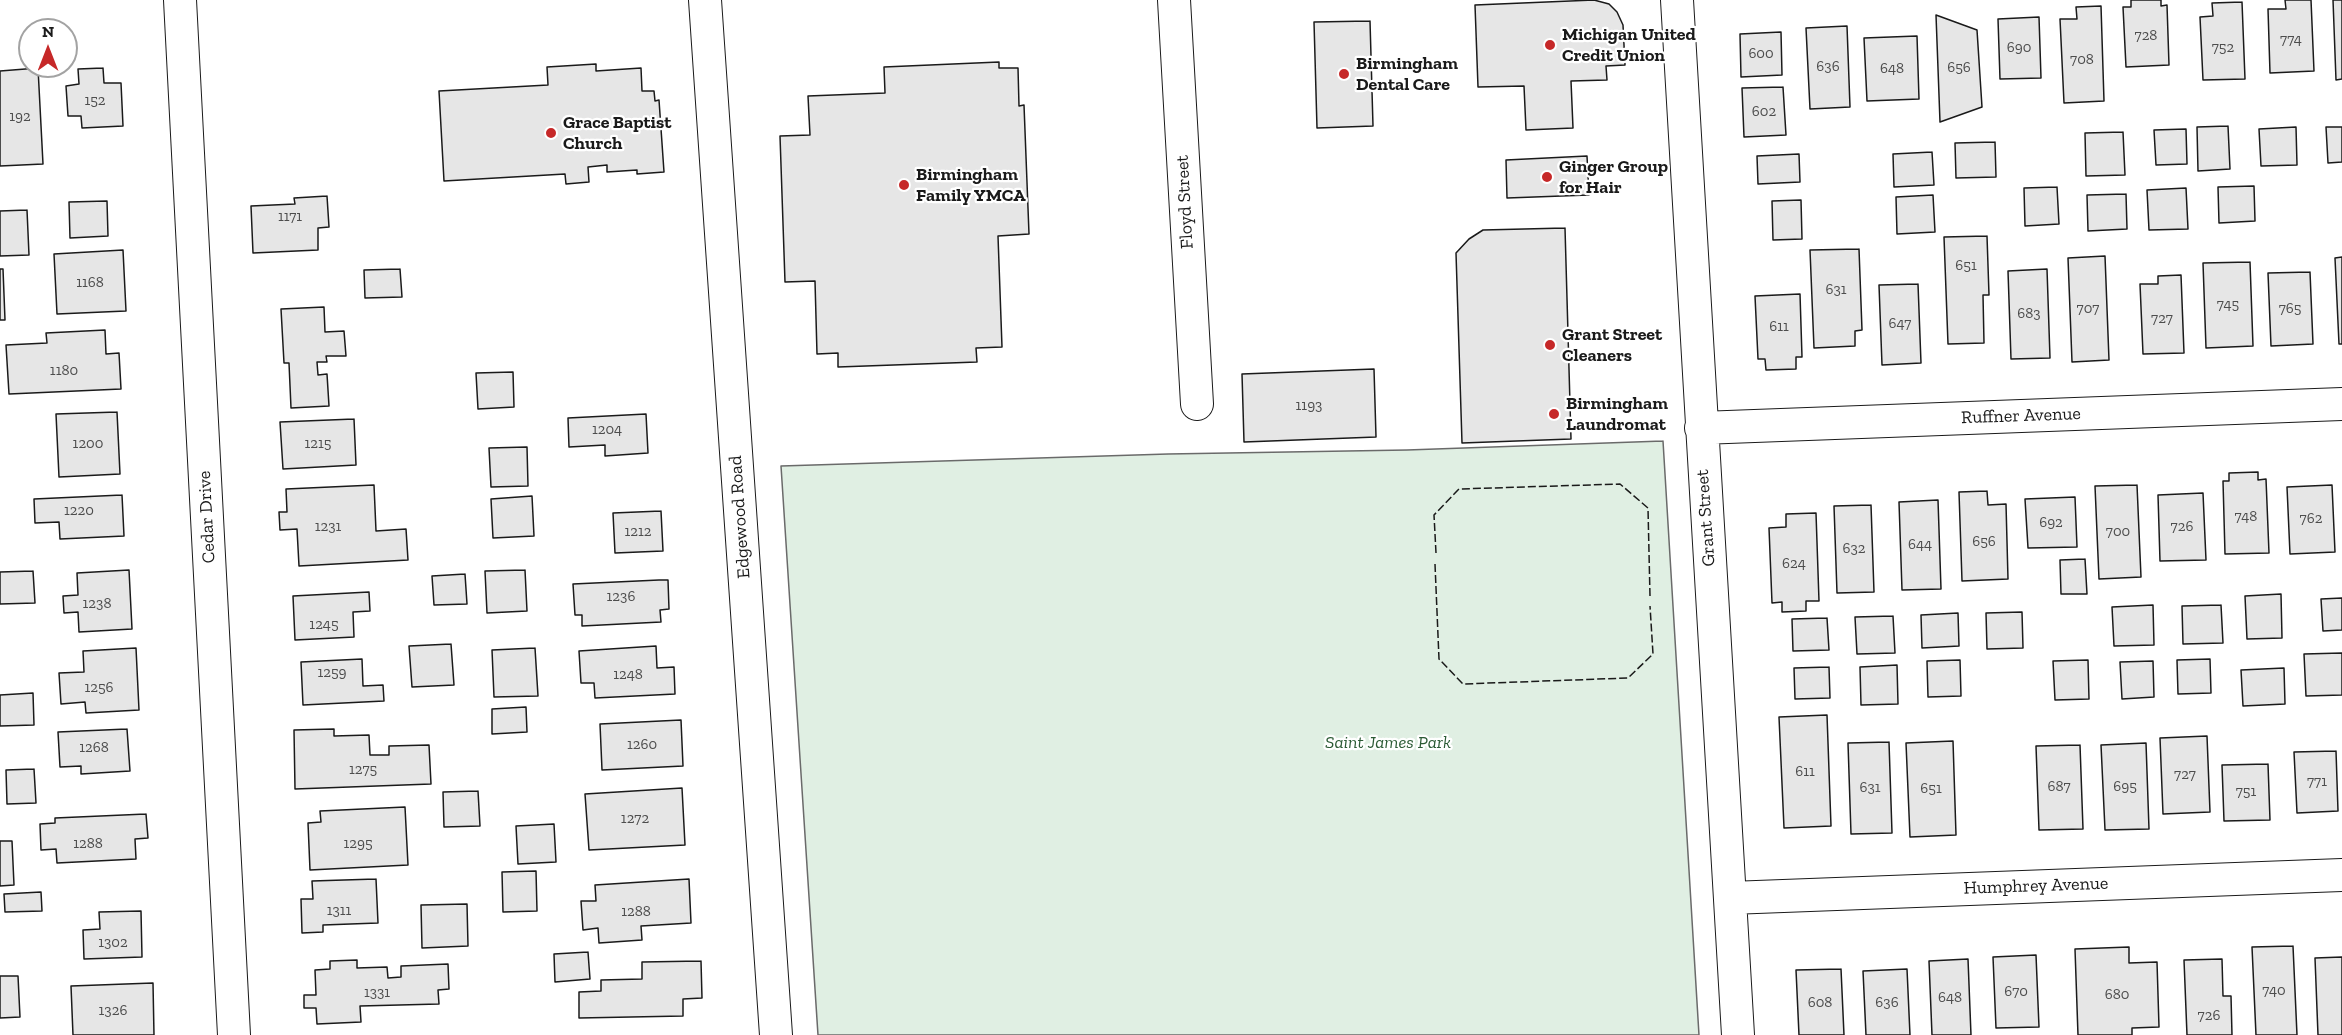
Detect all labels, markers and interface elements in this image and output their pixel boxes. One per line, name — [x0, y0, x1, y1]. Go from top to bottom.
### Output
north arrow — [18, 18, 78, 78]
text: N — [42, 22, 54, 41]
place label: Michigan United Credit Union — [1562, 24, 1696, 66]
house number: 728 — [2135, 27, 2157, 45]
house number: 774 — [2280, 31, 2302, 49]
marker: Michigan United Credit Union — [1543, 38, 1557, 52]
house number: 690 — [2007, 39, 2031, 57]
house number: 752 — [2212, 39, 2234, 57]
house number: 600 — [1748, 45, 1774, 63]
house number: 708 — [2070, 51, 2094, 69]
place label: Birmingham Dental Care — [1356, 53, 1458, 96]
house number: 636 — [1816, 58, 1840, 76]
house number: 656 — [1947, 59, 1971, 77]
house number: 648 — [1880, 60, 1904, 78]
marker: Birmingham Dental Care — [1337, 67, 1351, 81]
house number: 152 — [84, 92, 106, 110]
house number: 602 — [1752, 103, 1776, 121]
house number: 192 — [9, 108, 31, 126]
place label: Grace Baptist Church — [563, 112, 671, 154]
marker: Grace Baptist Church — [544, 126, 558, 140]
street label: Floyd Street — [1172, 154, 1198, 250]
place label: Ginger Group for Hair — [1559, 156, 1668, 198]
place label: Birmingham Family YMCA — [916, 164, 1026, 207]
marker: Ginger Group for Hair — [1540, 170, 1554, 184]
marker: Birmingham Family YMCA — [897, 178, 911, 192]
house number: 1171 — [278, 208, 302, 226]
house number: 651 — [1955, 257, 1977, 275]
house number: 1168 — [76, 274, 104, 292]
house number: 631 — [1825, 281, 1847, 299]
house number: 745 — [2217, 296, 2239, 314]
house number: 707 — [2077, 300, 2099, 318]
house number: 765 — [2279, 300, 2301, 318]
house number: 683 — [2017, 305, 2041, 323]
house number: 727 — [2151, 310, 2173, 328]
house number: 647 — [1889, 315, 1911, 333]
house number: 611 — [1769, 318, 1789, 336]
place label: Grant Street Cleaners — [1562, 324, 1662, 366]
marker: Grant Street Cleaners — [1543, 338, 1557, 352]
house number: 1180 — [50, 362, 78, 380]
place label: Birmingham Laundromat — [1566, 393, 1668, 436]
house number: 1193 — [1296, 397, 1322, 415]
street label: Ruffner Avenue — [1961, 403, 2081, 429]
marker: Birmingham Laundromat — [1547, 407, 1561, 421]
house number: 1204 — [592, 421, 622, 439]
house number: 1200 — [73, 435, 103, 453]
house number: 1215 — [305, 435, 331, 453]
street label: Edgewood Road — [725, 455, 755, 579]
street label: Grant Street — [1692, 469, 1720, 567]
street label: Cedar Drive — [194, 470, 220, 564]
house number: 1220 — [64, 502, 94, 520]
house number: 748 — [2235, 508, 2257, 526]
house number: 762 — [2300, 510, 2322, 528]
house number: 692 — [2039, 514, 2063, 532]
house number: 1231 — [315, 518, 341, 536]
house number: 726 — [2171, 518, 2193, 536]
house number: 1212 — [625, 523, 651, 541]
house number: 700 — [2106, 523, 2130, 541]
house number: 656 — [1972, 533, 1996, 551]
house number: 644 — [1908, 536, 1932, 554]
house number: 632 — [1842, 540, 1866, 558]
house number: 624 — [1782, 555, 1806, 573]
house number: 1236 — [607, 588, 635, 606]
house number: 1238 — [83, 595, 111, 613]
house number: 1245 — [309, 616, 339, 634]
house number: 1259 — [317, 664, 347, 682]
house number: 1248 — [613, 666, 643, 684]
house number: 1256 — [84, 679, 114, 697]
park label: Saint James Park — [1325, 732, 1451, 754]
house number: 1260 — [627, 736, 657, 754]
house number: 1268 — [79, 739, 109, 757]
house number: 1275 — [349, 761, 377, 779]
house number: 611 — [1795, 763, 1815, 781]
house number: 727 — [2174, 766, 2196, 784]
house number: 771 — [2307, 773, 2327, 791]
house number: 687 — [2047, 778, 2071, 796]
house number: 695 — [2113, 778, 2137, 796]
house number: 631 — [1859, 779, 1881, 797]
house number: 651 — [1920, 780, 1942, 798]
house number: 751 — [2236, 783, 2256, 801]
house number: 1272 — [621, 810, 649, 828]
house number: 1288 — [73, 835, 103, 853]
house number: 1295 — [343, 835, 373, 853]
street label: Humphrey Avenue — [1963, 873, 2109, 899]
house number: 1311 — [327, 902, 351, 920]
house number: 1288 — [621, 903, 651, 921]
house number: 1302 — [98, 934, 128, 952]
house number: 740 — [2262, 982, 2286, 1000]
house number: 670 — [2004, 983, 2028, 1001]
house number: 1331 — [364, 984, 390, 1002]
house number: 680 — [2105, 986, 2129, 1004]
house number: 648 — [1938, 989, 1962, 1007]
house number: 608 — [1808, 994, 1832, 1012]
house number: 636 — [1875, 994, 1899, 1012]
house number: 1326 — [99, 1002, 127, 1020]
house number: 726 — [2198, 1007, 2220, 1025]

